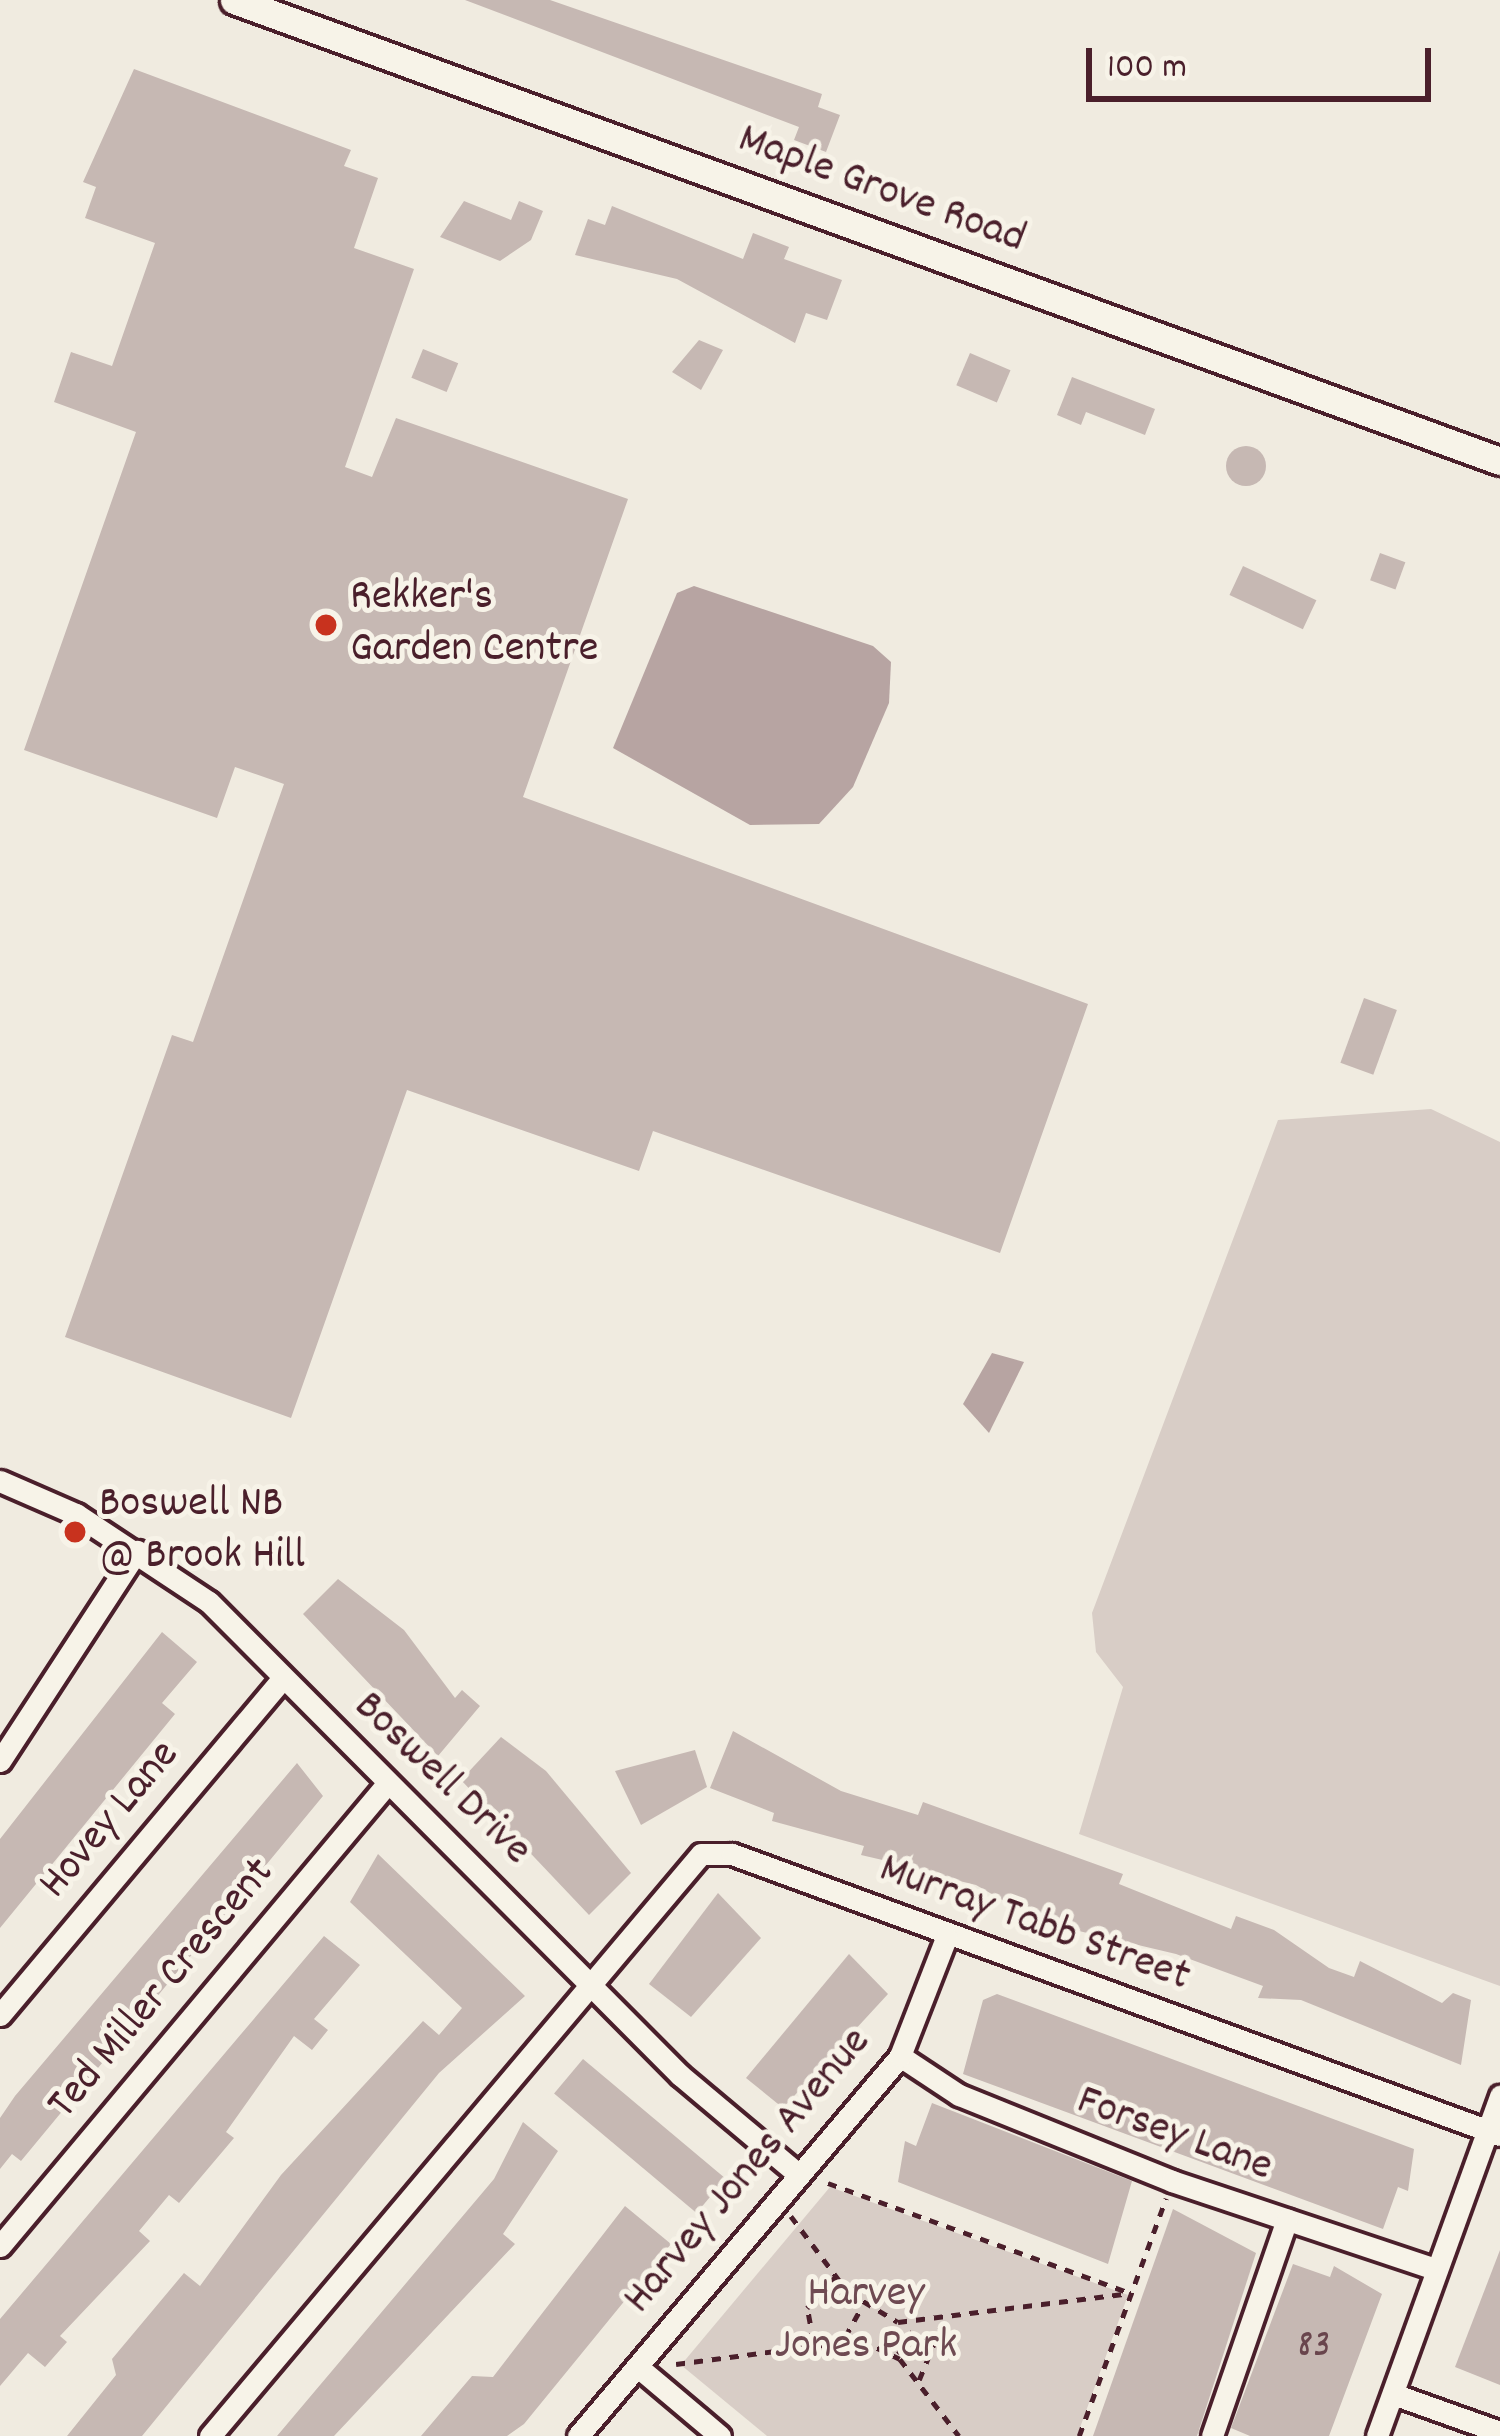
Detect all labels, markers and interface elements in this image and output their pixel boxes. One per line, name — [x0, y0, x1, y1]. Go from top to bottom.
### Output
scale bar — [1092, 24, 1437, 98]
text: 100 m — [1107, 43, 1187, 95]
street label: Maple Grove Road — [730, 114, 1032, 268]
place label: Rekker's Garden Centre — [350, 572, 598, 678]
marker: Rekker's Garden Centre — [313, 612, 339, 638]
place label: Boswell NB @ Brook Hill — [99, 1479, 305, 1585]
marker: Boswell NB @ Brook Hill — [62, 1519, 88, 1545]
street label: Boswell Drive — [340, 1682, 542, 1878]
street label: Hovey Lane — [29, 1731, 193, 1911]
street label: Murray Tabb Street — [871, 1844, 1197, 2006]
street label: Ted Miller Crescent — [38, 1848, 288, 2132]
street label: Harvey Jones Avenue — [613, 2018, 885, 2326]
street label: Forsey Lane — [1069, 2076, 1279, 2196]
park label: Harvey Jones Park — [775, 2269, 957, 2375]
house number: 83 — [1298, 2325, 1330, 2371]

